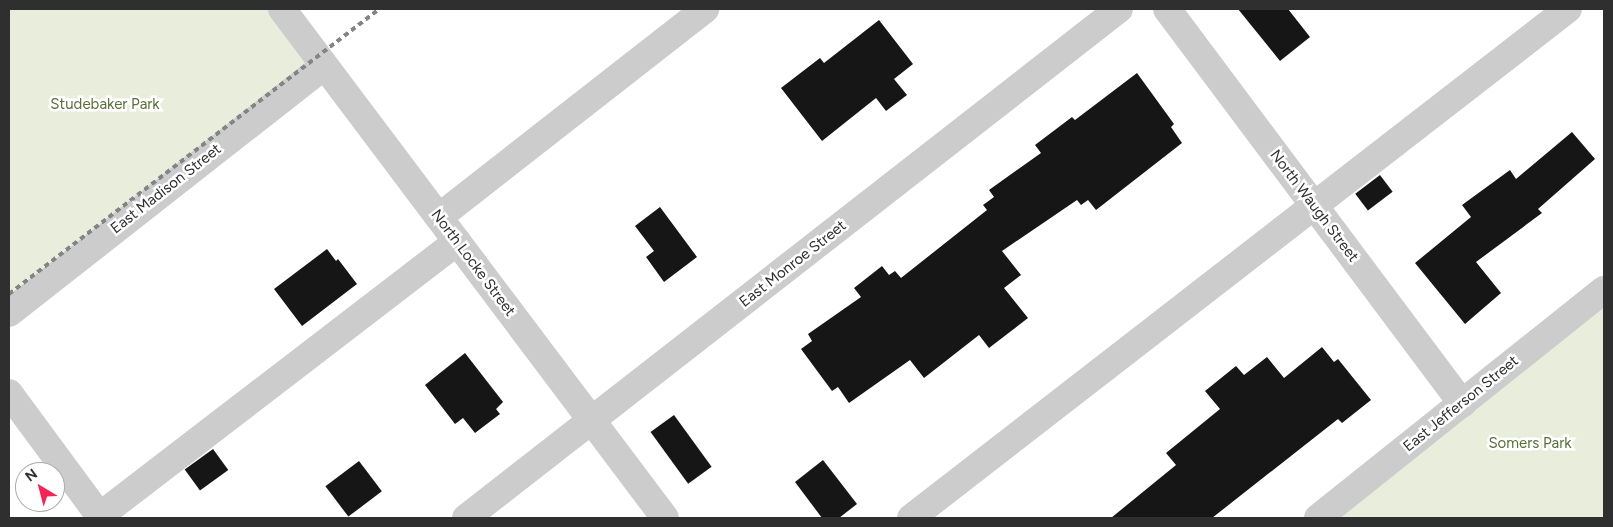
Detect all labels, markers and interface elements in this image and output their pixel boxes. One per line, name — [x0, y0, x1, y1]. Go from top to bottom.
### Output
park label: Studebaker Park — [50, 96, 160, 114]
street label: East Madison Street — [107, 140, 225, 238]
street label: North Waugh Street — [1266, 146, 1362, 266]
street label: North Locke Street — [427, 206, 519, 320]
street label: East Monroe Street — [736, 217, 850, 311]
street label: East Jefferson Street — [1400, 352, 1522, 456]
park label: Somers Park — [1488, 435, 1572, 453]
north arrow — [15, 462, 65, 512]
text: N — [22, 465, 41, 485]

